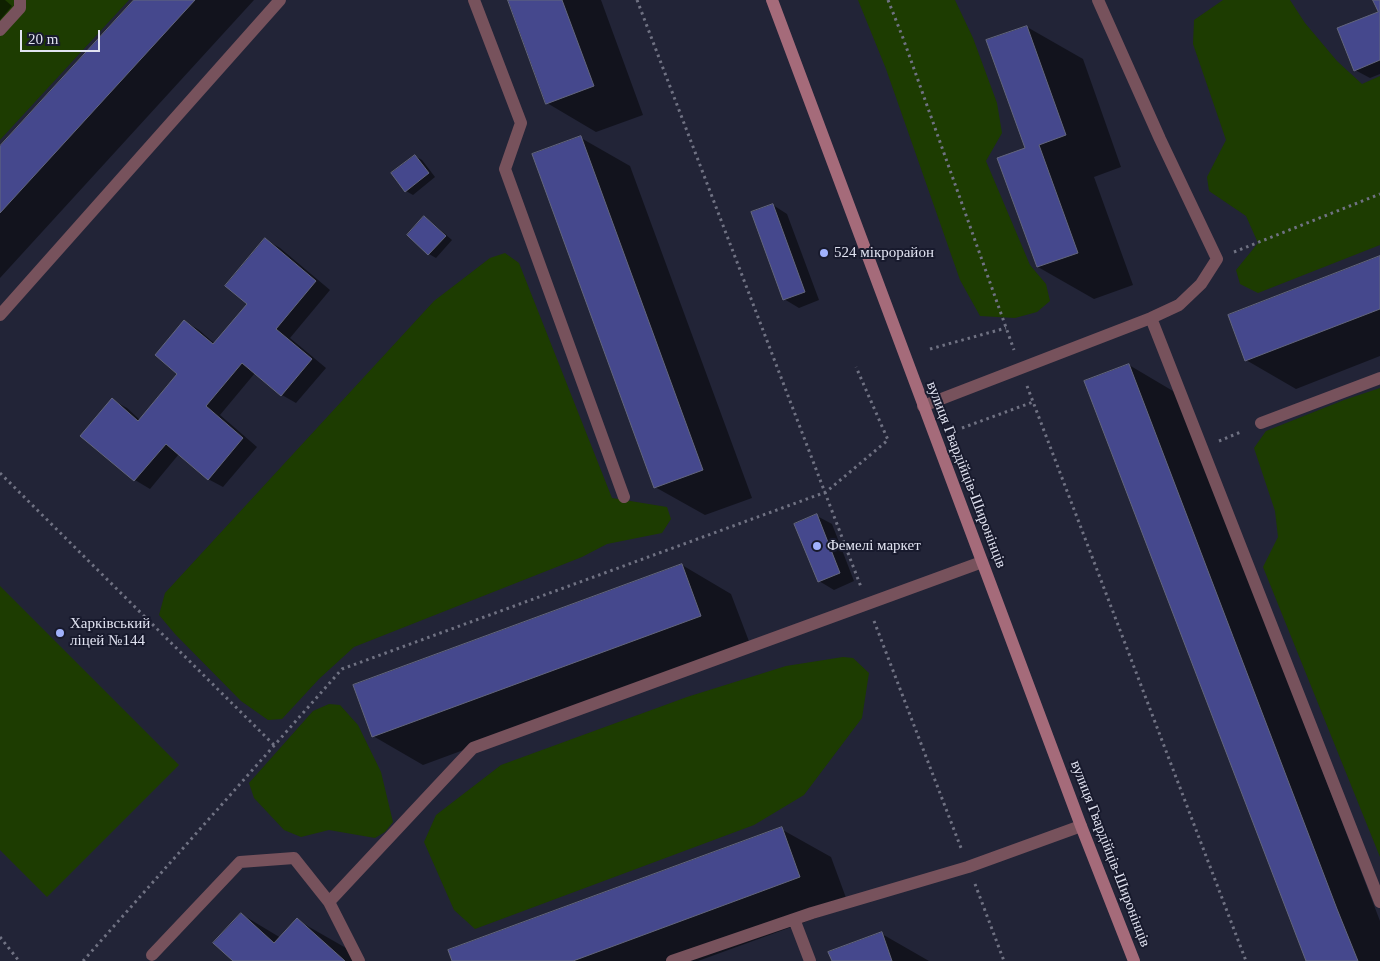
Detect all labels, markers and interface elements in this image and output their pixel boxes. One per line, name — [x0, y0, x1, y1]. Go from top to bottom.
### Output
scale bar — [22, 20, 102, 52]
text: 20 m — [28, 31, 58, 47]
place label: 524 мікрорайон — [834, 244, 934, 262]
marker: 524 мікрорайон — [818, 247, 830, 259]
street label: вулиця Гвардійців-Широнінців — [922, 379, 1010, 571]
place label: Фемелі маркет — [827, 537, 921, 555]
marker: Фемелі маркет — [811, 540, 823, 552]
place label: Харківський ліцей №144 — [70, 615, 150, 650]
marker: Харківський ліцей №144 — [54, 627, 66, 639]
street label: вулиця Гвардійців-Широнінців — [1066, 758, 1154, 950]

